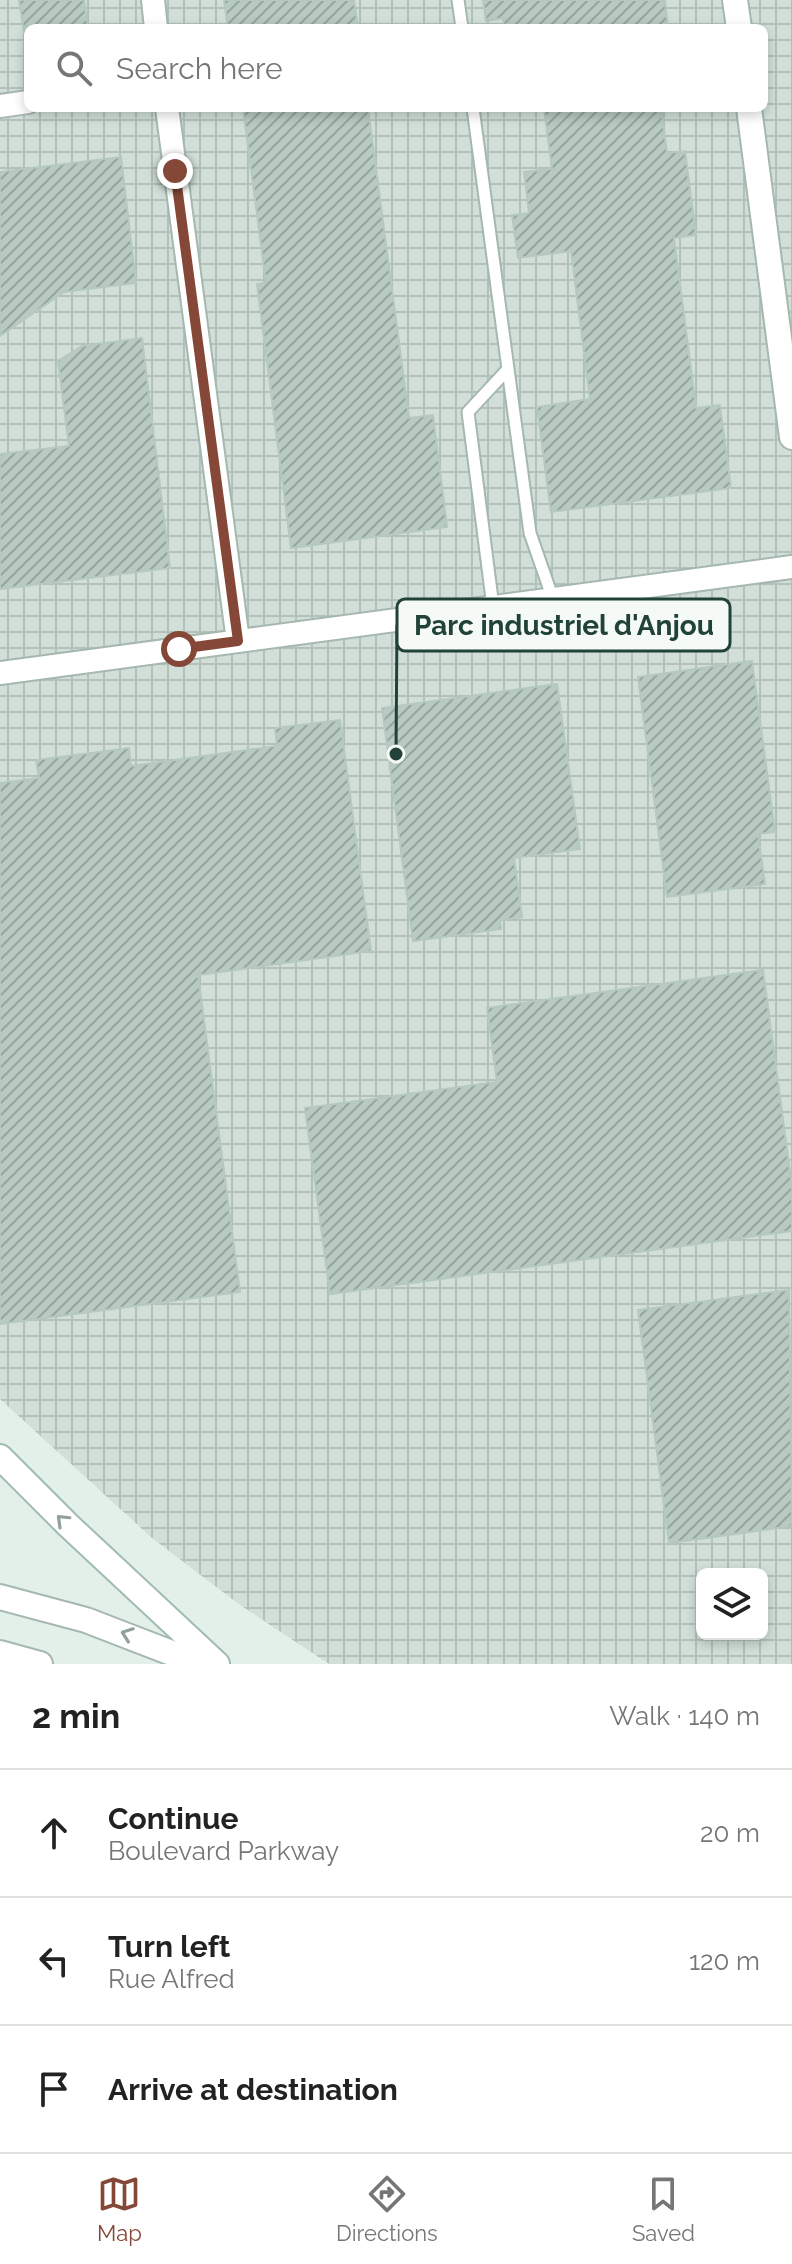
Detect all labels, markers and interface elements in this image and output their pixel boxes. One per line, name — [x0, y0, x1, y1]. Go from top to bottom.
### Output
search box — [24, 24, 768, 112]
icon: search — [52, 46, 96, 90]
text: Search here — [116, 51, 283, 86]
route end — [157, 153, 193, 189]
callout: Parc industriel d'Anjou — [397, 599, 730, 651]
text: Parc industriel d'Anjou — [414, 609, 714, 642]
route start — [161, 631, 197, 667]
one-way arrow — [57, 1515, 71, 1529]
map controls — [696, 1568, 768, 1640]
button: layers — [696, 1568, 768, 1640]
one-way arrow — [121, 1627, 135, 1644]
text: 2 min — [32, 1696, 120, 1736]
text: Walk · 140 m — [609, 1701, 760, 1731]
text: Continue — [108, 1801, 239, 1836]
icon: ahead — [32, 1811, 76, 1855]
text: 20 m — [700, 1818, 760, 1848]
text: Boulevard Parkway — [108, 1836, 339, 1866]
text: Turn left — [108, 1929, 230, 1964]
icon: left — [32, 1939, 76, 1983]
text: 120 m — [689, 1946, 760, 1976]
text: Rue Alfred — [108, 1964, 235, 1994]
icon: arrive — [32, 2067, 76, 2111]
text: Arrive at destination — [108, 2072, 398, 2107]
tab: Map — [97, 2172, 142, 2246]
tab: Directions — [336, 2172, 438, 2246]
tab: Saved — [632, 2172, 695, 2246]

